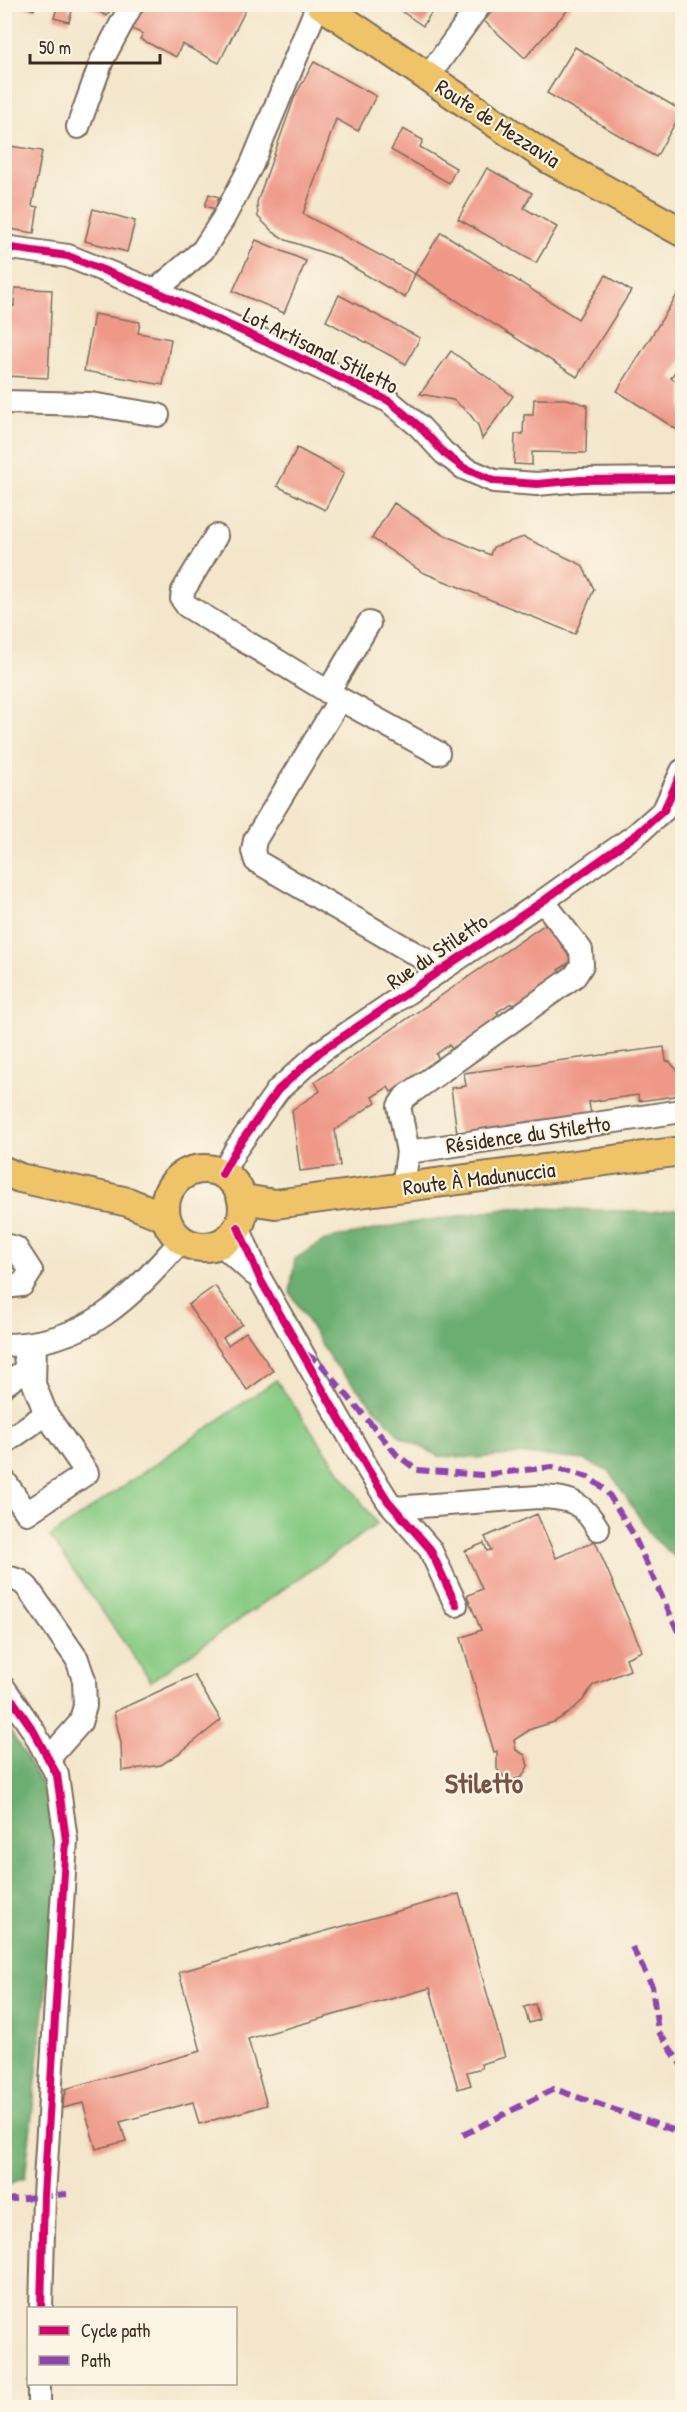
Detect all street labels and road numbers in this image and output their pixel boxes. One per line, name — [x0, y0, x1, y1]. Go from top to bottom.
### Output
street label: Route de Mezzavia — [430, 71, 566, 175]
street label: Lot Artisanal Stiletto — [238, 299, 404, 401]
street label: Rue du Stiletto — [380, 906, 494, 996]
street label: Résidence du Stiletto — [444, 1108, 612, 1160]
street label: Route À Madunuccia — [401, 1154, 557, 1202]

